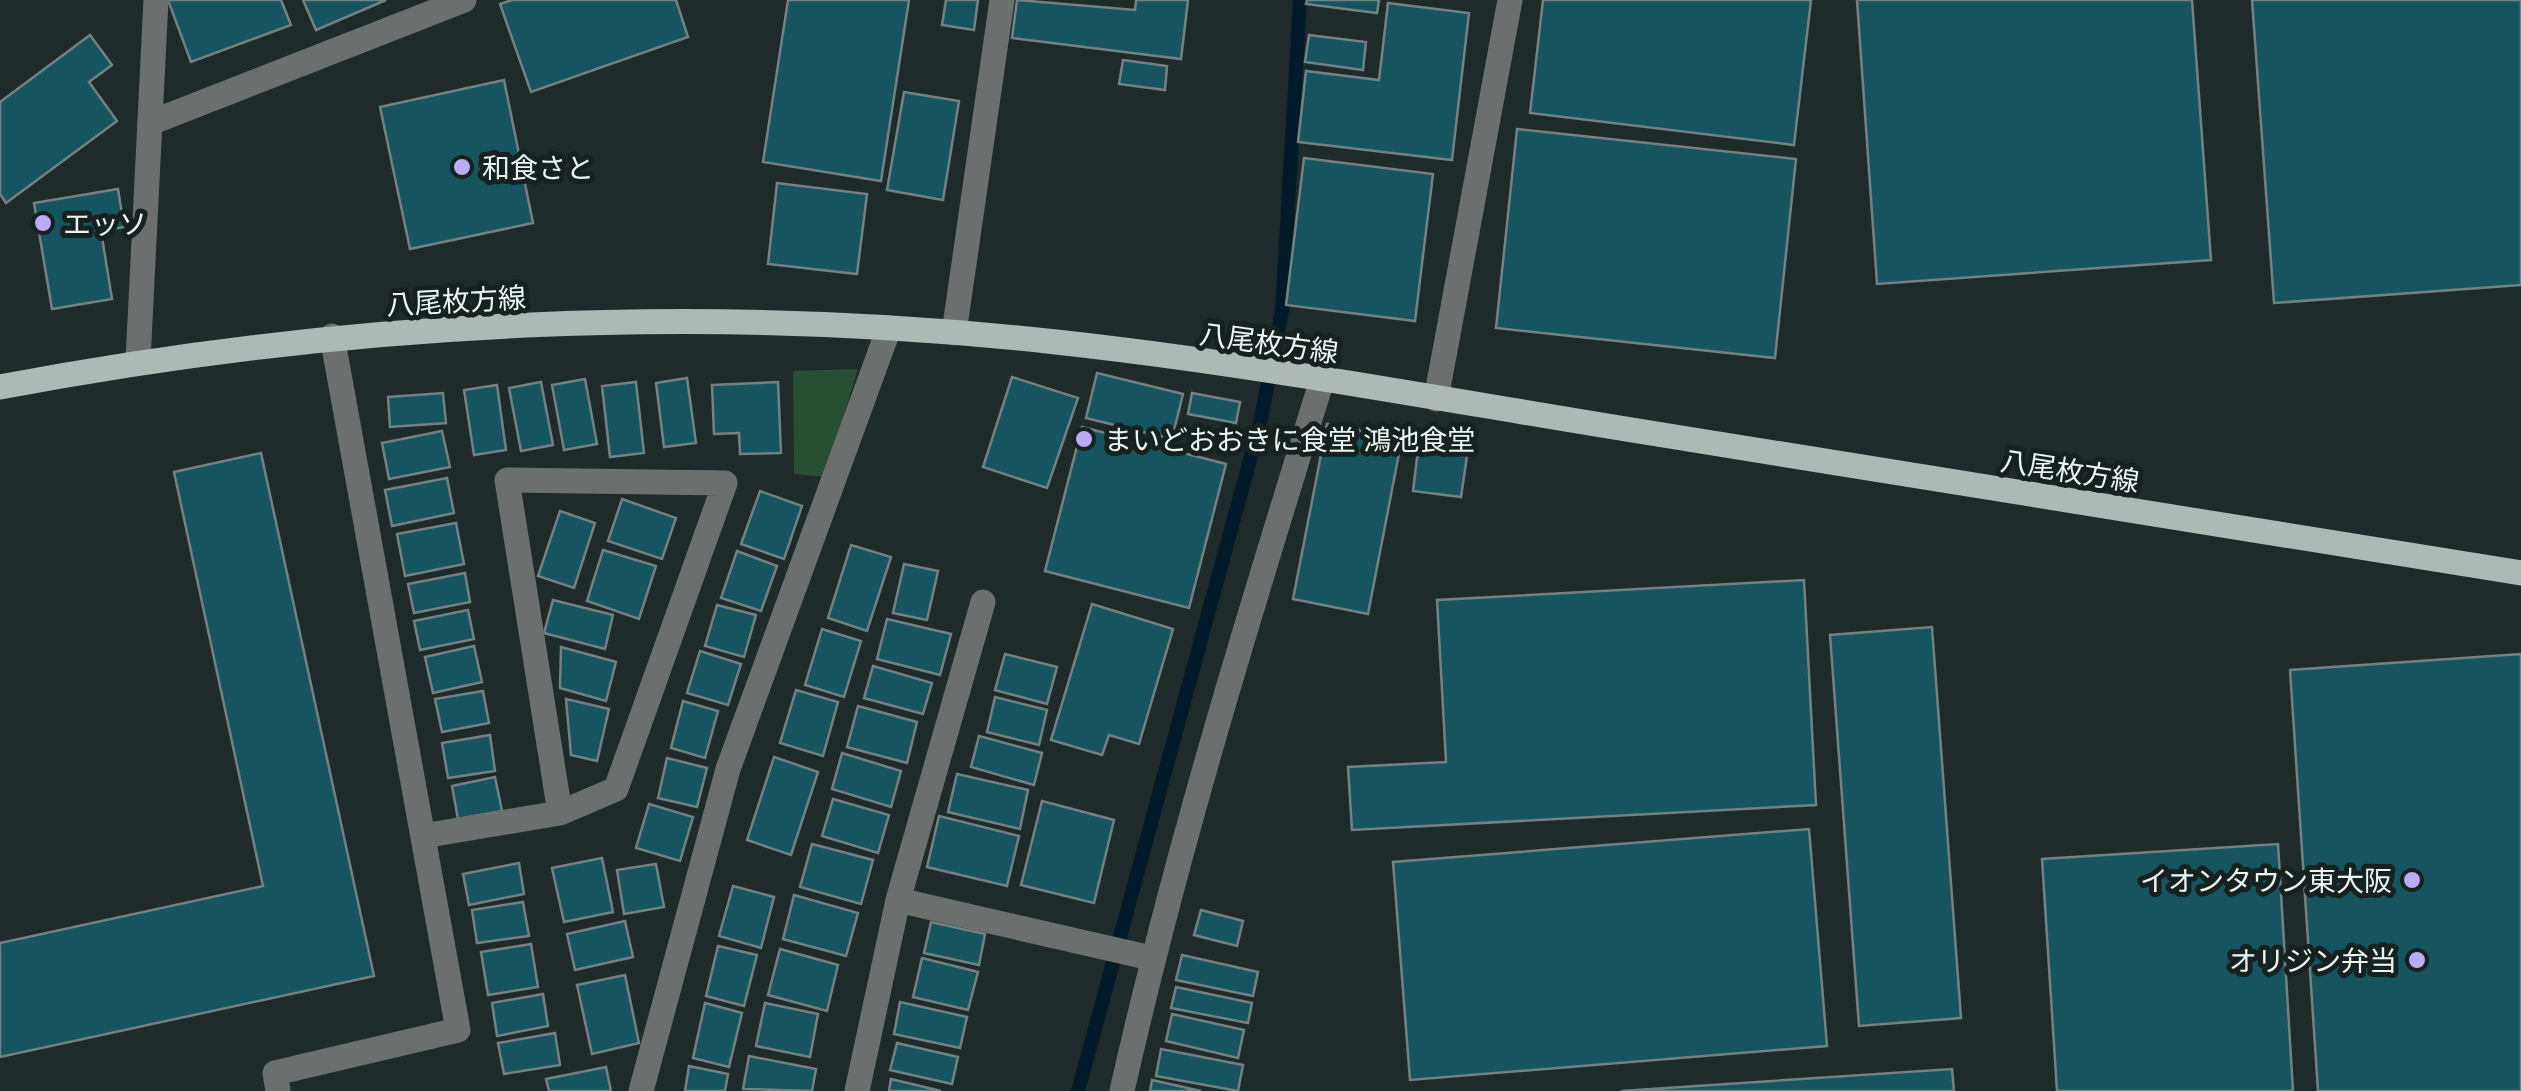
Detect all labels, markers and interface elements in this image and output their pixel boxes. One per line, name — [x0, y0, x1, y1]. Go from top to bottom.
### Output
place label: 和食さと — [482, 148, 594, 186]
marker: 和食さと — [451, 156, 473, 178]
place label: エッソ — [63, 204, 147, 242]
marker: エッソ — [32, 212, 54, 234]
street label: 八尾枚方線 — [385, 277, 527, 323]
street label: 八尾枚方線 — [1197, 313, 1341, 371]
place label: まいどおおきに食堂 鴻池食堂 — [1104, 420, 1475, 458]
marker: まいどおおきに食堂 鴻池食堂 — [1073, 428, 1095, 450]
street label: 八尾枚方線 — [1998, 440, 2142, 500]
place label: イオンタウン東大阪 — [2140, 861, 2392, 899]
marker: イオンタウン東大阪 — [2401, 869, 2423, 891]
place label: オリジン弁当 — [2229, 941, 2397, 979]
marker: オリジン弁当 — [2406, 949, 2428, 971]

